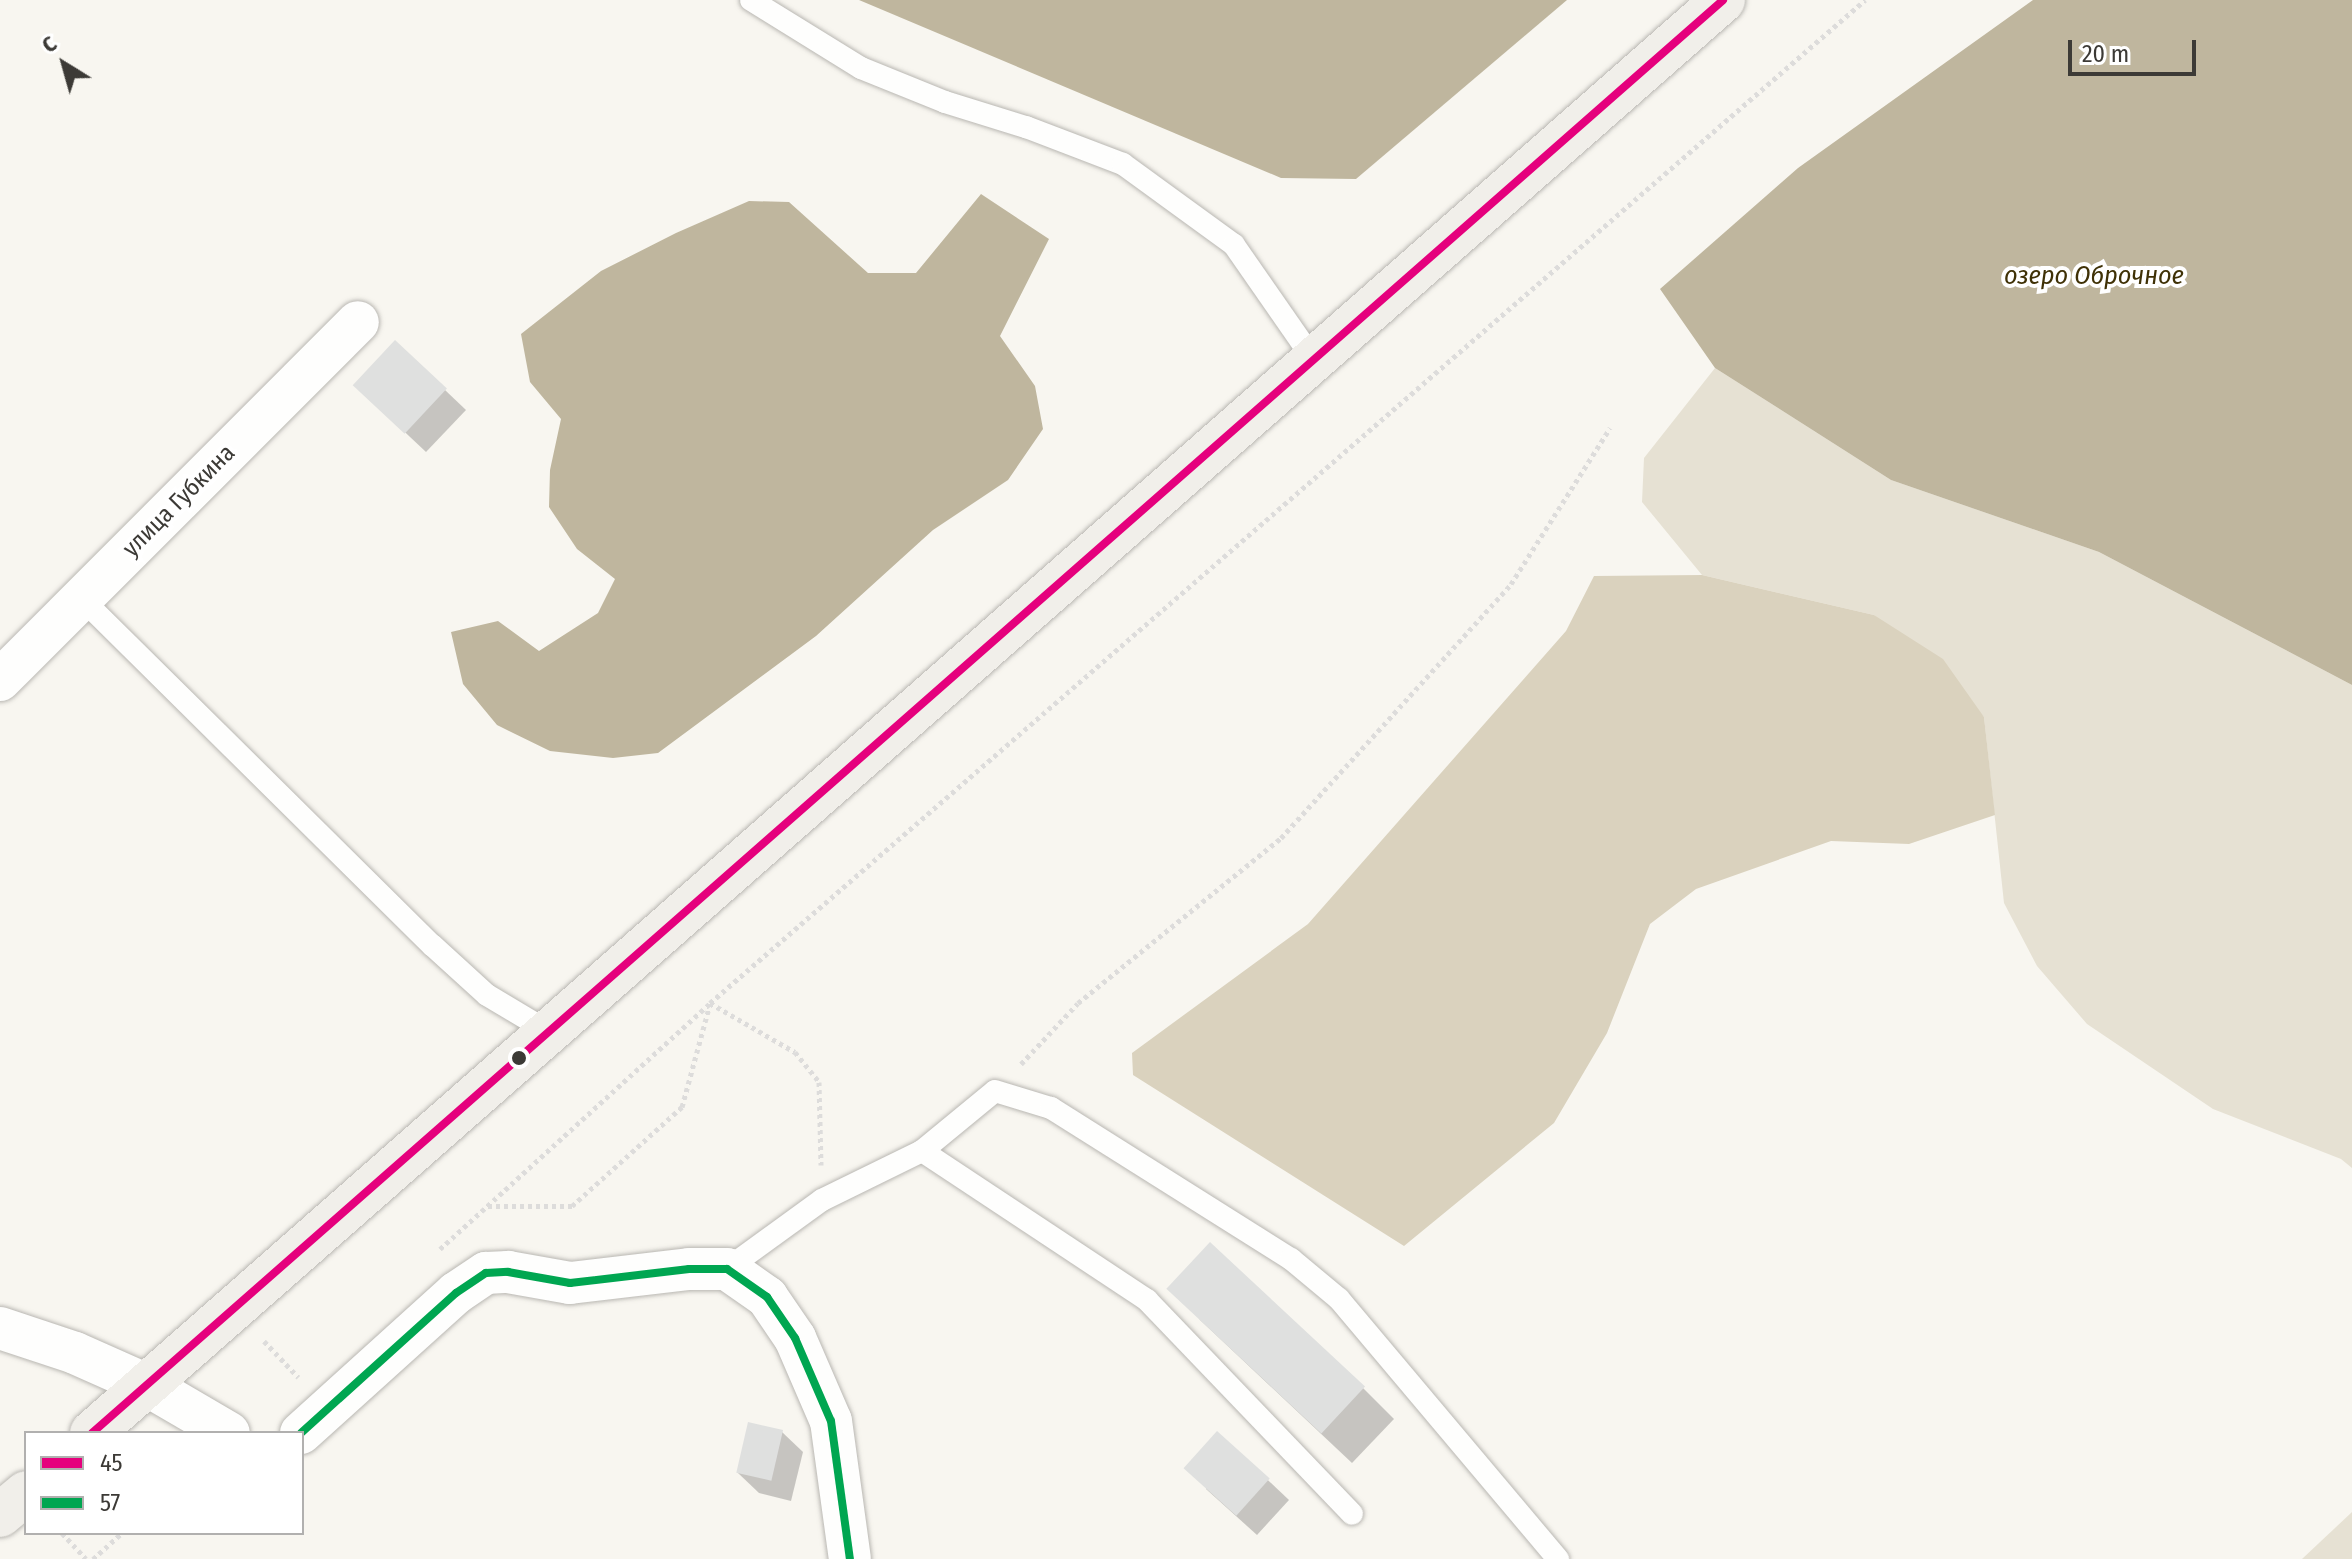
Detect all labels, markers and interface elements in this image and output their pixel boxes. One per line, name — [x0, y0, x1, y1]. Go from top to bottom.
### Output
north arrow — [24, 24, 104, 104]
scale bar — [2072, 24, 2200, 74]
text: С — [37, 30, 62, 59]
text: 20 m — [2082, 40, 2129, 68]
water label: озеро Оброчное — [2004, 260, 2184, 292]
street label: улица Губкина — [117, 439, 241, 563]
unlabelled marker — [511, 1050, 527, 1066]
legend — [24, 1431, 304, 1535]
text: 45 — [100, 1449, 122, 1477]
text: 57 — [100, 1489, 120, 1517]

